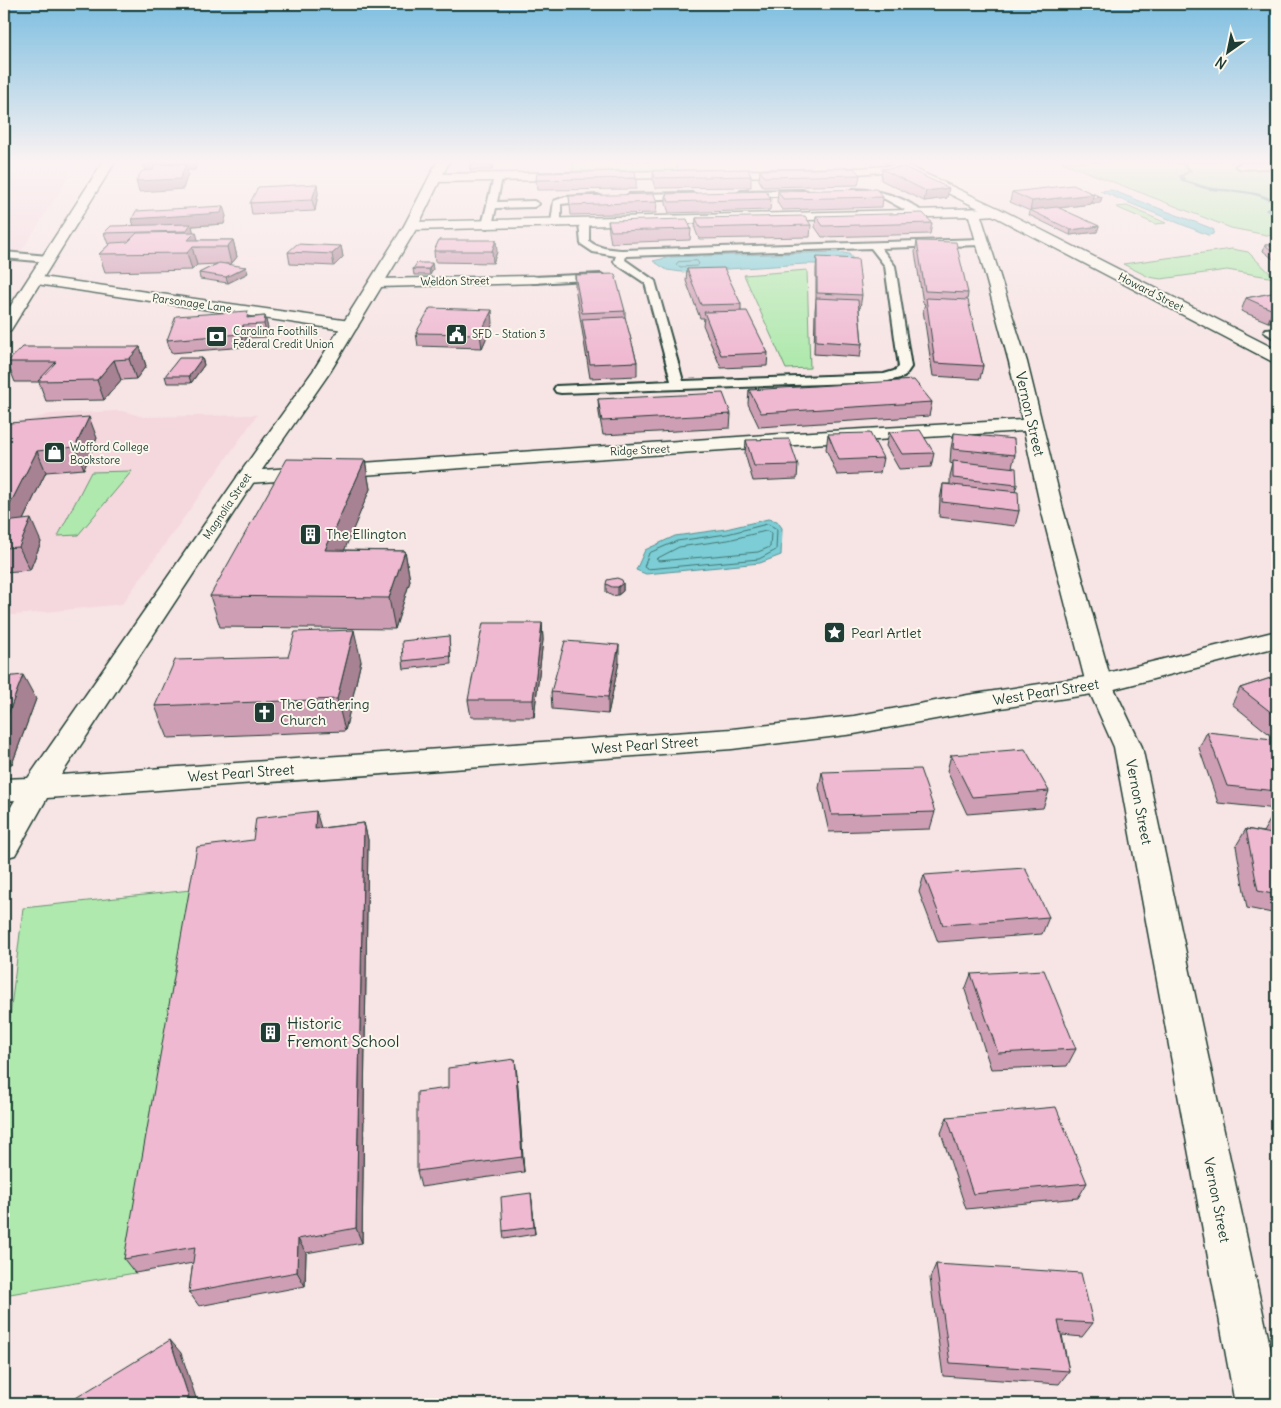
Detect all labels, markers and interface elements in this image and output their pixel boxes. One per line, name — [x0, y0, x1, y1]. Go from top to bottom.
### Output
north arrow — [1204, 28, 1254, 78]
text: N — [1212, 53, 1230, 73]
street label: Howard Street — [1116, 269, 1186, 315]
street label: Weldon Street — [420, 273, 490, 289]
street label: Parsonage Lane — [151, 290, 233, 316]
public building icon: SFD - Station 3 — [444, 322, 468, 346]
place label: Carolina Foothills Federal Credit Union — [233, 324, 334, 351]
bank icon: Carolina Foothills Federal Credit Union — [205, 325, 229, 349]
place label: SFD - Station 3 — [472, 327, 546, 341]
street label: Vernon Street — [1012, 370, 1049, 458]
place label: Wofford College Bookstore — [70, 440, 149, 467]
shop icon: Wofford College Bookstore — [42, 441, 66, 465]
street label: Ridge Street — [610, 441, 671, 459]
street label: Magnolia Street — [200, 470, 254, 542]
building icon: The Ellington — [298, 522, 322, 546]
place label: The Ellington — [326, 525, 407, 543]
place icon: Pearl Artlet — [823, 621, 847, 645]
place label: Pearl Artlet — [851, 624, 922, 642]
street label: West Pearl Street — [992, 675, 1101, 709]
place label: The Gathering Church — [280, 695, 370, 729]
church icon: The Gathering Church — [252, 700, 276, 724]
street label: West Pearl Street — [591, 732, 699, 758]
street label: Vernon Street — [1122, 758, 1156, 846]
street label: West Pearl Street — [187, 760, 295, 786]
place label: Historic Fremont School — [287, 1013, 399, 1051]
building icon: Historic Fremont School — [259, 1020, 283, 1044]
street label: Vernon Street — [1200, 1156, 1234, 1244]

